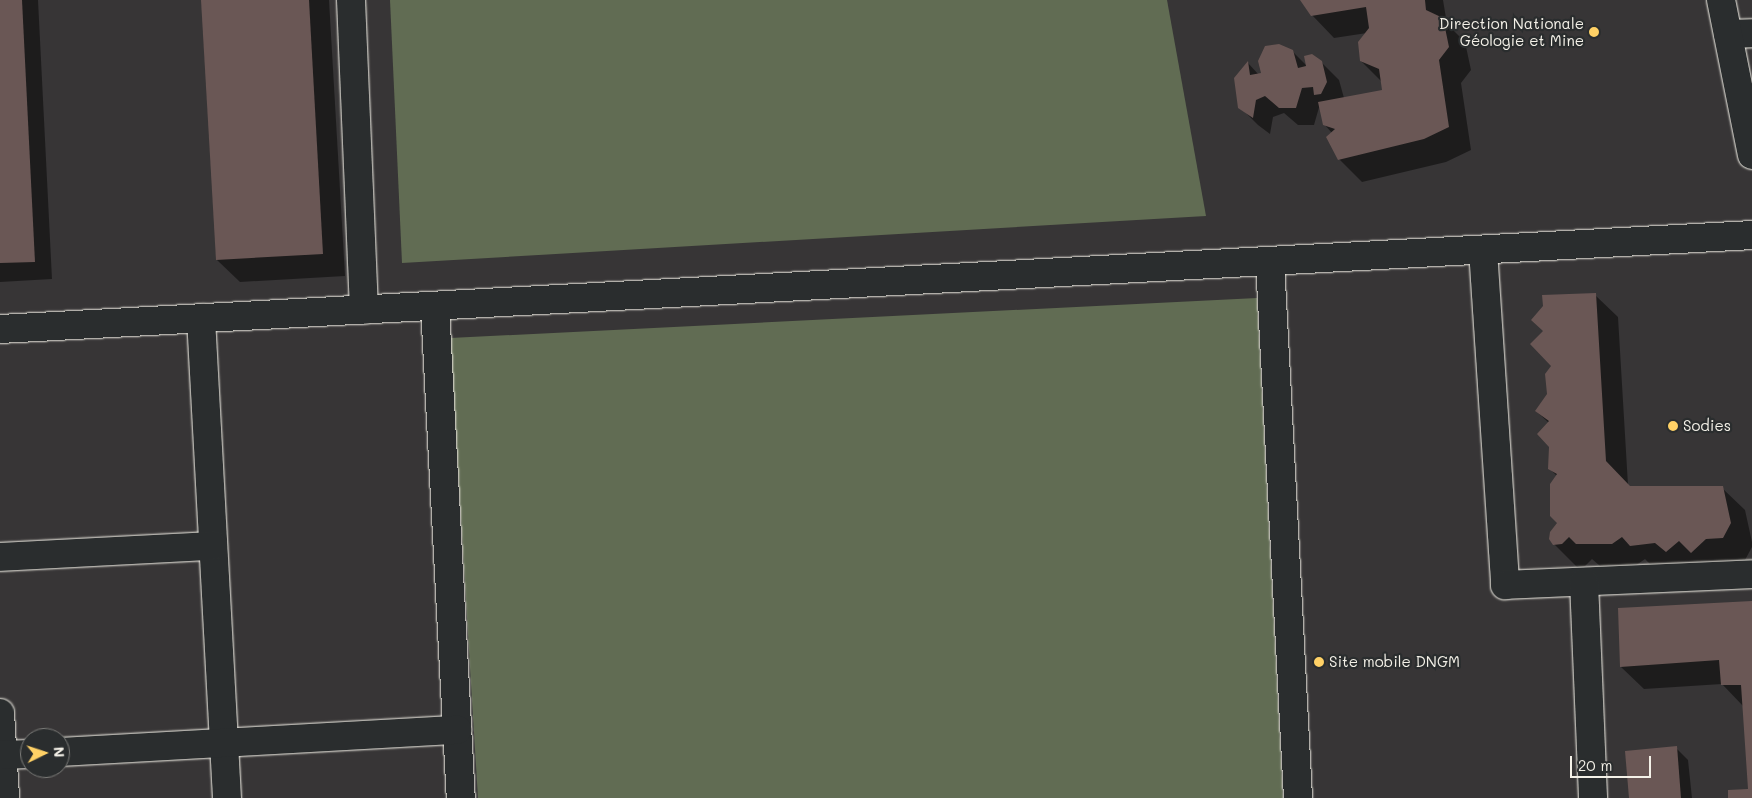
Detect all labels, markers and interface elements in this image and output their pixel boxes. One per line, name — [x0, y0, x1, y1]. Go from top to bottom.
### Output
place label: Direction Nationale Géologie et Mine — [1439, 14, 1584, 49]
marker: Direction Nationale Géologie et Mine — [1588, 26, 1600, 38]
place label: Sodies — [1683, 417, 1731, 435]
marker: Sodies — [1667, 420, 1679, 432]
place label: Site mobile DNGM — [1329, 653, 1460, 671]
marker: Site mobile DNGM — [1313, 656, 1325, 668]
north arrow — [20, 728, 70, 778]
text: N — [50, 746, 69, 758]
scale bar — [1572, 746, 1653, 778]
text: 20 m — [1578, 755, 1612, 775]

